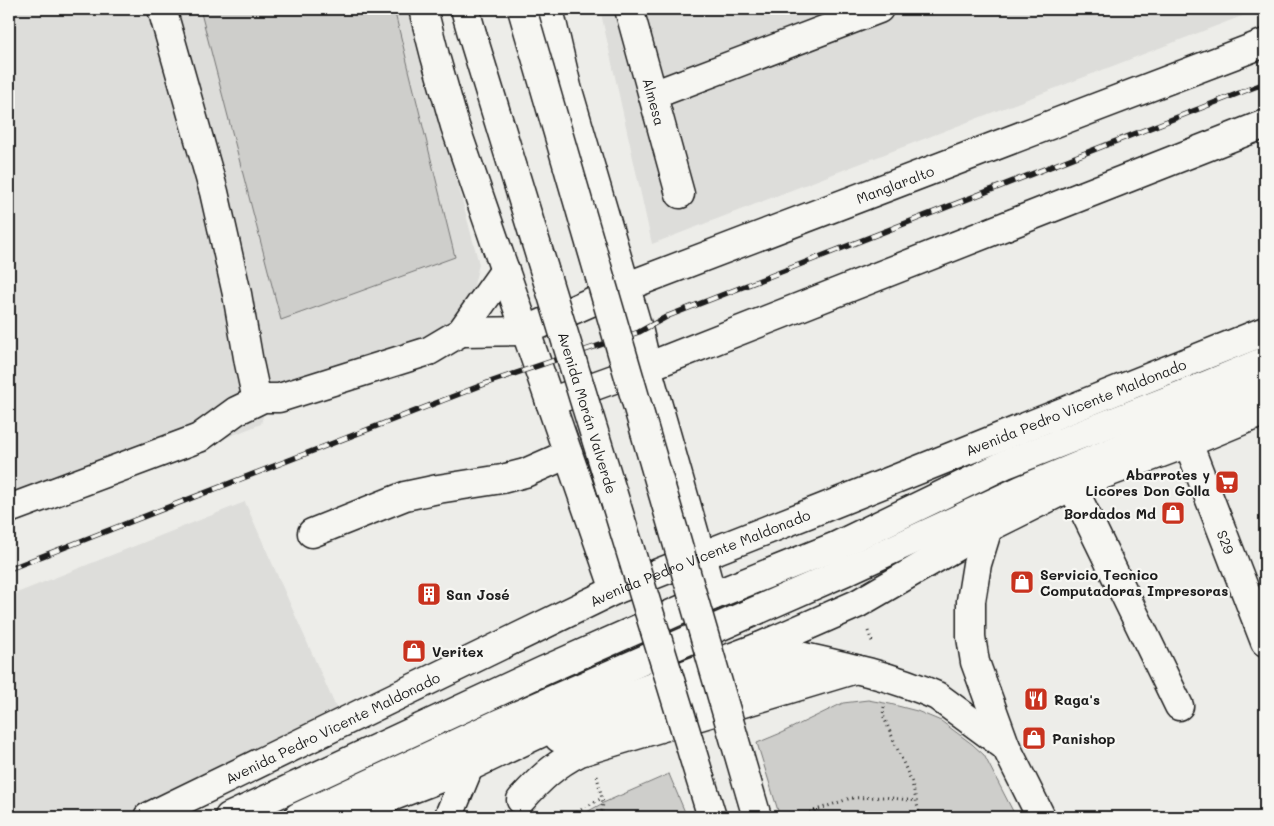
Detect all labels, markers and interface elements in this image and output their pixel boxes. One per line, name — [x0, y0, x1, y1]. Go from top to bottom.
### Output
street label: Almesa — [639, 76, 670, 128]
street label: Manglaralto — [853, 161, 936, 208]
street label: Avenida Morán Valverde — [554, 330, 622, 496]
street label: Avenida Pedro Vicente Maldonado — [963, 354, 1189, 460]
place label: Abarrotes y Licores Don Golla — [1085, 465, 1210, 500]
supermarket icon: Abarrotes y Licores Don Golla — [1214, 469, 1240, 495]
shop icon: Bordados Md — [1160, 500, 1186, 526]
place label: Bordados Md — [1064, 504, 1156, 523]
street label: Avenida Pedro Vicente Maldonado — [586, 505, 813, 610]
street label: S29 — [1213, 527, 1239, 556]
place label: Servicio Tecnico Computadoras Impresoras — [1040, 565, 1228, 600]
shop icon: Servicio Tecnico Computadoras Impresoras — [1009, 569, 1035, 595]
building icon: San José — [416, 581, 442, 607]
place label: San José — [446, 585, 510, 604]
shop icon: Veritex — [401, 638, 427, 664]
place label: Veritex — [432, 642, 484, 661]
street label: Avenida Pedro Vicente Maldonado — [222, 667, 443, 788]
restaurant icon: Raga's — [1023, 686, 1049, 712]
place label: Raga's — [1054, 690, 1100, 709]
shop icon: Panishop — [1021, 725, 1047, 751]
place label: Panishop — [1052, 729, 1116, 748]

